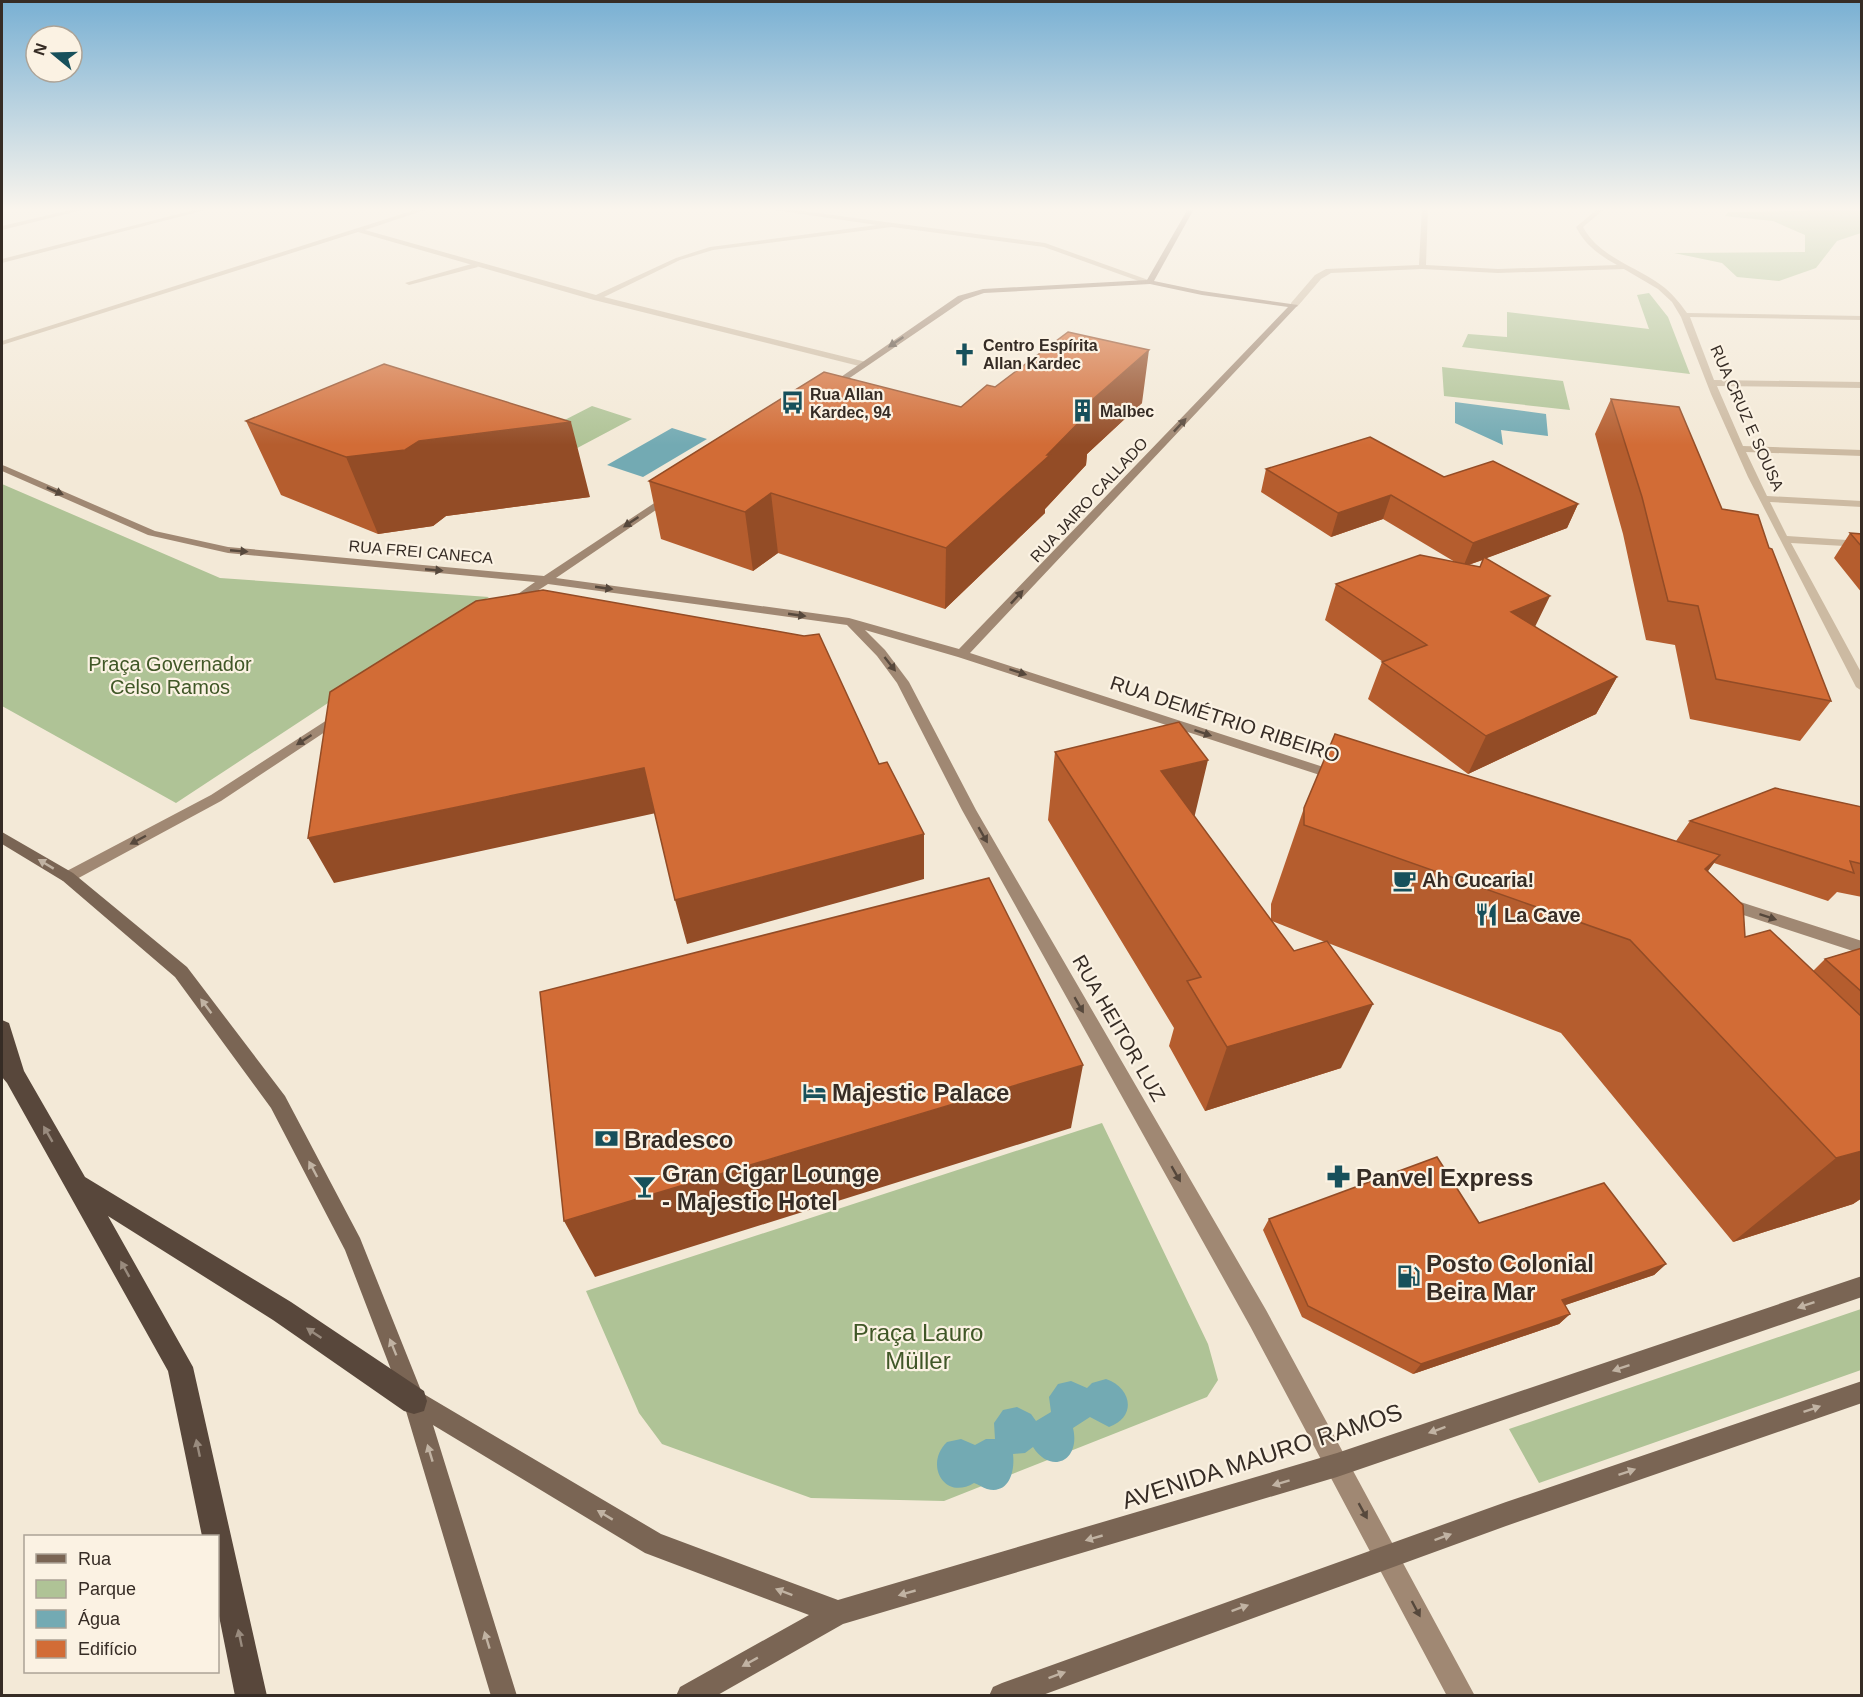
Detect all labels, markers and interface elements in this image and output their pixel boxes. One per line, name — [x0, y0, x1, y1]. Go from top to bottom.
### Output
north arrow — [24, 24, 84, 84]
text: N — [30, 41, 50, 58]
one-way arrow — [889, 336, 905, 348]
place label: Centro Espírita Allan Kardec — [983, 337, 1098, 372]
church icon: Centro Espírita Allan Kardec — [952, 341, 978, 367]
street label: RUA CRUZ E SOUSA — [1707, 343, 1787, 494]
place label: Rua Allan Kardec, 94 — [810, 386, 891, 421]
bus stop icon: Rua Allan Kardec, 94 — [779, 390, 805, 416]
building icon: Malbec — [1069, 398, 1095, 424]
place label: Malbec — [1100, 403, 1154, 420]
one-way arrow — [1173, 418, 1187, 432]
street label: RUA JAIRO CALLADO — [1027, 434, 1151, 566]
one-way arrow — [46, 487, 64, 496]
one-way arrow — [622, 517, 639, 528]
street label: RUA FREI CANECA — [348, 537, 494, 567]
one-way arrow — [230, 546, 249, 556]
one-way arrow — [424, 565, 443, 575]
one-way arrow — [595, 584, 614, 593]
one-way arrow — [1010, 590, 1024, 604]
one-way arrow — [788, 610, 807, 620]
park label: Praça Governador Celso Ramos — [88, 653, 252, 698]
one-way arrow — [883, 657, 895, 672]
one-way arrow — [1009, 668, 1027, 678]
street label: RUA DEMÉTRIO RIBEIRO — [1107, 671, 1343, 767]
one-way arrow — [1194, 729, 1212, 738]
one-way arrow — [296, 734, 313, 745]
one-way arrow — [978, 827, 988, 844]
one-way arrow — [129, 835, 146, 845]
one-way arrow — [38, 858, 54, 869]
cafe icon: Ah Cucaria! — [1391, 867, 1417, 893]
place label: Ah Cucaria! — [1422, 869, 1534, 891]
restaurant icon: La Cave — [1473, 902, 1499, 928]
place label: La Cave — [1504, 904, 1581, 926]
one-way arrow — [1759, 913, 1777, 923]
street label: RUA HEITOR LUZ — [1068, 951, 1170, 1105]
one-way arrow — [1074, 997, 1085, 1013]
one-way arrow — [200, 999, 212, 1015]
hotel icon: Majestic Palace — [801, 1079, 827, 1105]
place label: Majestic Palace — [832, 1079, 1009, 1106]
one-way arrow — [43, 1125, 53, 1142]
bank icon: Bradesco — [593, 1126, 619, 1152]
place label: Bradesco — [624, 1126, 733, 1153]
one-way arrow — [308, 1160, 318, 1177]
place label: Gran Cigar Lounge - Majestic Hotel — [662, 1160, 879, 1215]
pharmacy icon: Panvel Express — [1325, 1164, 1351, 1190]
place label: Panvel Express — [1356, 1164, 1533, 1191]
one-way arrow — [1171, 1166, 1181, 1183]
bar icon: Gran Cigar Lounge - Majestic Hotel — [631, 1174, 657, 1200]
place label: Posto Colonial Beira Mar — [1426, 1250, 1594, 1305]
one-way arrow — [120, 1260, 130, 1277]
fuel station icon: Posto Colonial Beira Mar — [1395, 1264, 1421, 1290]
one-way arrow — [1797, 1301, 1815, 1310]
park label: Praça Lauro Müller — [853, 1319, 983, 1374]
one-way arrow — [306, 1327, 322, 1339]
one-way arrow — [388, 1337, 398, 1355]
one-way arrow — [1612, 1363, 1630, 1373]
street label: AVENIDA MAURO RAMOS — [1119, 1398, 1405, 1514]
one-way arrow — [1803, 1403, 1821, 1413]
one-way arrow — [1428, 1426, 1446, 1436]
one-way arrow — [193, 1438, 202, 1457]
one-way arrow — [425, 1444, 434, 1462]
one-way arrow — [1618, 1467, 1636, 1476]
one-way arrow — [1272, 1478, 1290, 1488]
one-way arrow — [1358, 1503, 1368, 1520]
one-way arrow — [596, 1510, 613, 1520]
one-way arrow — [1434, 1531, 1452, 1541]
one-way arrow — [1085, 1534, 1103, 1543]
legend — [24, 1535, 219, 1673]
text: Rua — [78, 1549, 112, 1569]
text: Parque — [78, 1579, 136, 1599]
one-way arrow — [774, 1587, 792, 1597]
one-way arrow — [898, 1589, 916, 1598]
one-way arrow — [1411, 1600, 1421, 1617]
one-way arrow — [1231, 1602, 1249, 1612]
text: Água — [78, 1609, 121, 1629]
one-way arrow — [235, 1628, 244, 1647]
one-way arrow — [482, 1631, 491, 1649]
text: Edifício — [78, 1639, 137, 1659]
one-way arrow — [742, 1657, 759, 1667]
one-way arrow — [1048, 1670, 1066, 1680]

